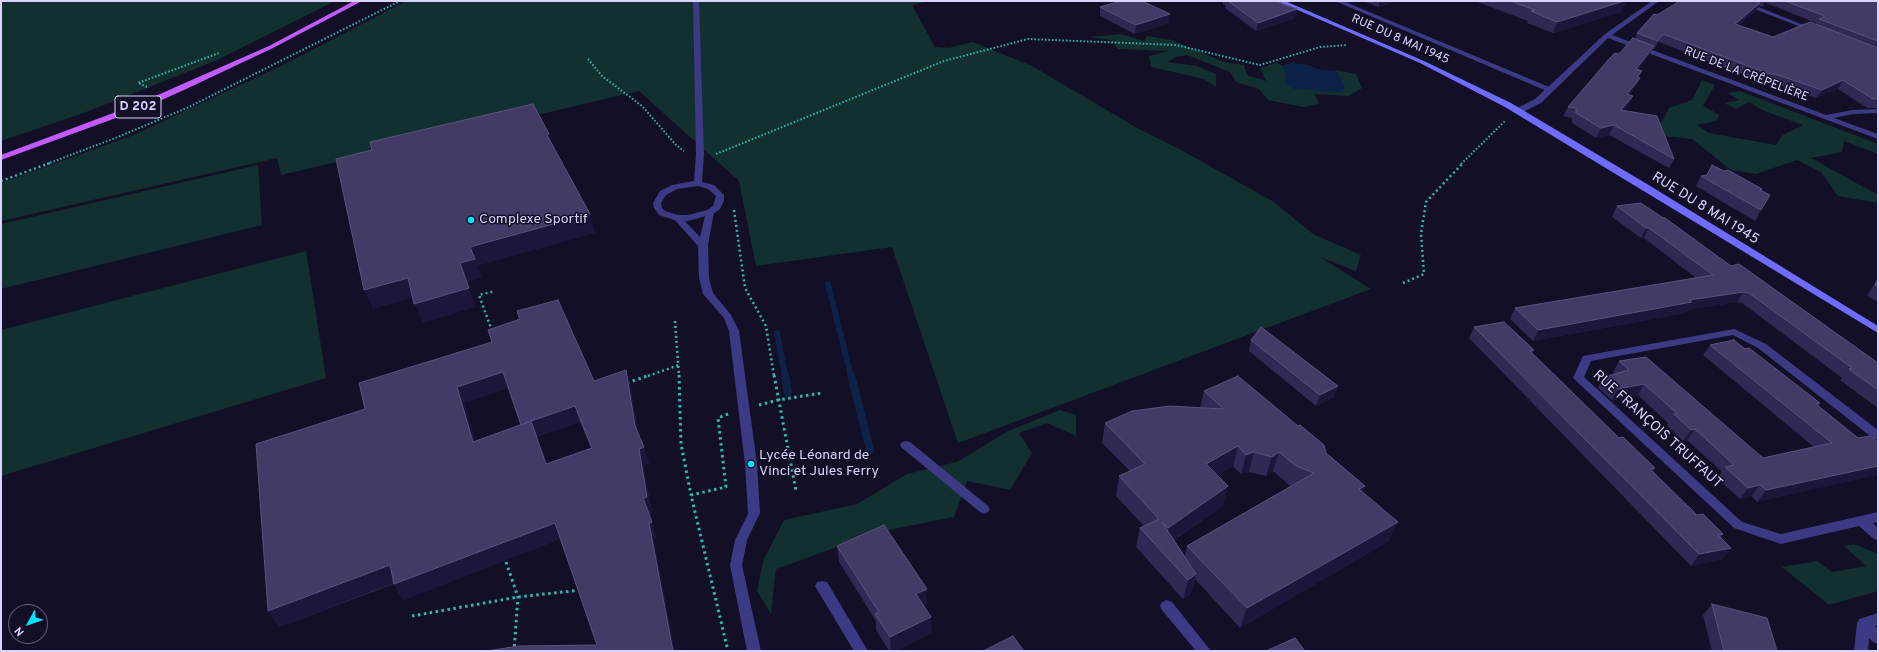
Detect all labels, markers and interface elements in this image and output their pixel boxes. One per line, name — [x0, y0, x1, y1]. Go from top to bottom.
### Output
street label: RUE DU 8 MAI 1945 — [1349, 12, 1451, 68]
street label: RUE DE LA CRÊPELIÈRE — [1682, 45, 1810, 105]
road number: D 202 — [115, 96, 161, 118]
street label: RUE DU 8 MAI 1945 — [1648, 169, 1762, 249]
place label: Complexe Sportif — [479, 212, 587, 228]
marker: Complexe Sportif — [466, 215, 476, 225]
street label: RUE FRANÇOIS TRUFFAUT — [1589, 367, 1725, 493]
place label: Lycée Léonard de Vinci et Jules Ferry — [759, 448, 879, 480]
marker: Lycée Léonard de Vinci et Jules Ferry — [746, 459, 756, 469]
north arrow — [8, 604, 48, 644]
text: N — [12, 624, 27, 639]

